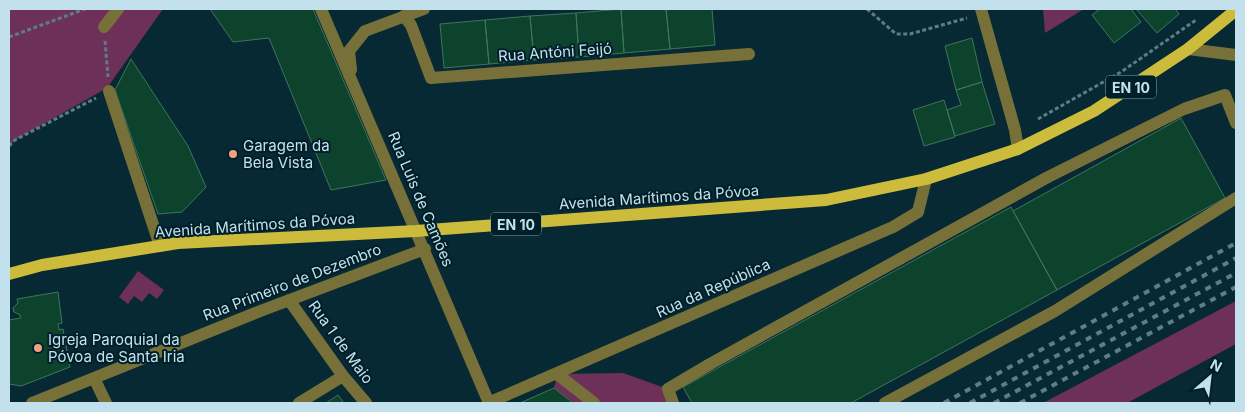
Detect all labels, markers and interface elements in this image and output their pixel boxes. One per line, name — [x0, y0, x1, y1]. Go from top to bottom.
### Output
street label: Rua Antóni Feijó — [497, 39, 613, 65]
road number: EN 10 — [1106, 75, 1156, 98]
street label: Rua Luis de Camões — [384, 129, 458, 269]
place label: Garagem da Bela Vista — [243, 136, 330, 172]
marker: Garagem da Bela Vista — [227, 148, 239, 160]
street label: Avenida Marítimos da Póvoa — [558, 181, 760, 213]
street label: Avenida Marítimos da Póvoa — [154, 209, 356, 241]
road number: EN 10 — [491, 212, 541, 235]
street label: Rua Primeiro de Dezembro — [200, 239, 384, 325]
street label: Rua da República — [653, 254, 773, 322]
street label: Rua 1 de Maio — [304, 297, 378, 387]
place label: Igreja Paroquial da Póvoa de Santa Iria — [48, 330, 185, 366]
marker: Igreja Paroquial da Póvoa de Santa Iria — [32, 342, 44, 354]
north arrow — [1185, 352, 1235, 402]
text: N — [1208, 355, 1225, 375]

